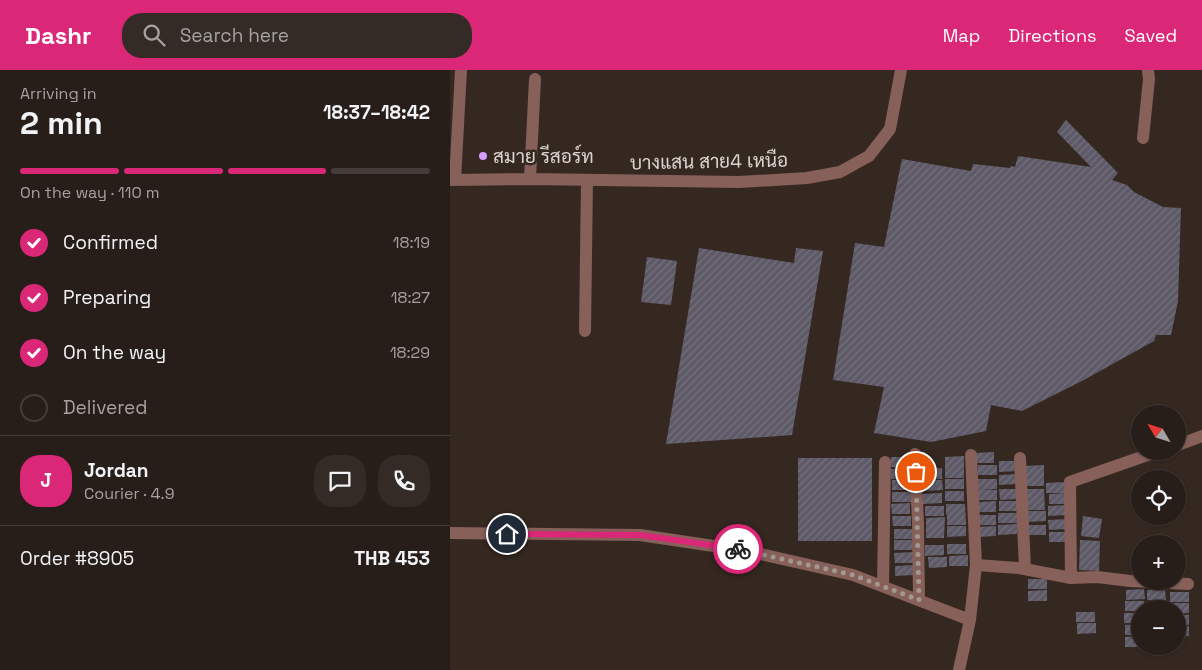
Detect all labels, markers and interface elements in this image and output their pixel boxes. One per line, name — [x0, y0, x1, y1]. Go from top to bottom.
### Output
search box — [122, 13, 472, 58]
text: Dashr — [25, 20, 92, 51]
icon: search — [140, 21, 168, 49]
text: Search here — [180, 23, 289, 48]
text: Map — [943, 24, 980, 47]
text: Directions — [1008, 24, 1097, 47]
text: Saved — [1125, 24, 1177, 47]
text: Arriving in — [20, 83, 97, 104]
text: 18:37–18:42 — [323, 100, 430, 125]
text: 2 min — [20, 103, 103, 143]
place label: สมาย รีสอร์ท — [493, 144, 594, 169]
street label: บางแสน สาย4 เหนือ — [630, 148, 788, 175]
marker: สมาย รีสอร์ท — [477, 150, 489, 162]
text: On the way · 110 m — [20, 182, 160, 203]
icon: check — [20, 229, 48, 257]
text: Confirmed — [63, 230, 158, 255]
text: 18:19 — [393, 232, 430, 253]
icon: check — [20, 284, 48, 312]
text: Preparing — [63, 285, 151, 310]
text: 18:27 — [391, 287, 430, 308]
icon: check — [20, 339, 48, 367]
text: On the way — [63, 340, 166, 365]
text: 18:29 — [390, 342, 430, 363]
text: Delivered — [63, 395, 148, 420]
north arrow — [1131, 405, 1186, 460]
map controls — [1131, 405, 1186, 655]
pin — [895, 451, 937, 493]
button: chat — [314, 455, 366, 507]
button: phone — [378, 455, 430, 507]
text: Jordan — [84, 458, 149, 483]
icon: bag — [902, 458, 930, 486]
text: J — [40, 468, 52, 493]
button: locate — [1131, 470, 1186, 525]
text: Courier · 4.9 — [84, 483, 174, 504]
pin — [486, 513, 528, 555]
icon: home — [493, 520, 521, 548]
courier — [713, 524, 763, 574]
icon: bike — [724, 535, 752, 563]
button: + — [1131, 535, 1186, 590]
text: Order #8905 — [20, 546, 134, 571]
text: THB 453 — [354, 546, 430, 571]
button: − — [1131, 600, 1186, 655]

